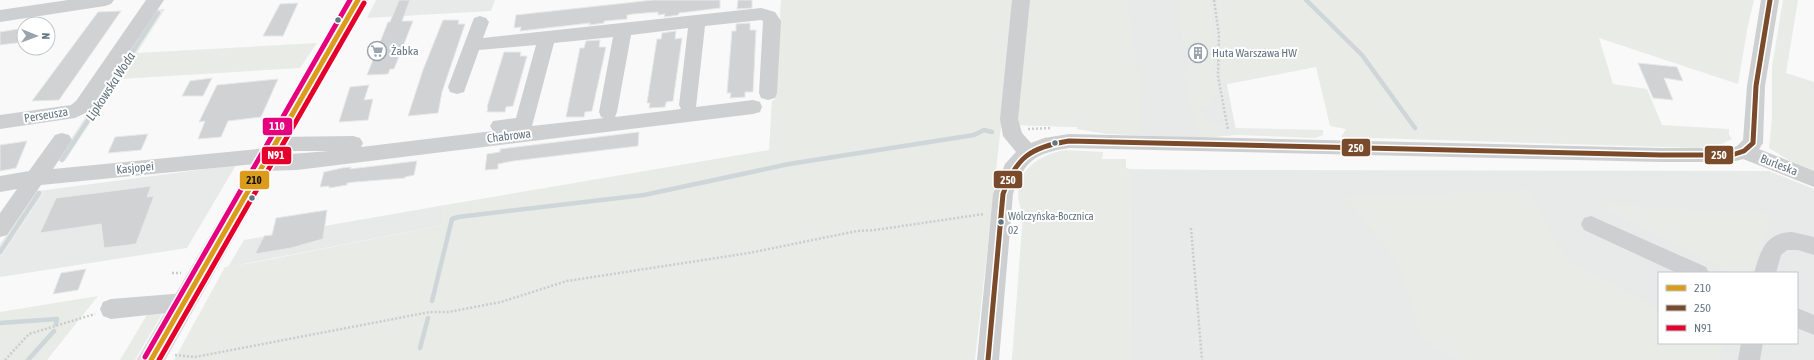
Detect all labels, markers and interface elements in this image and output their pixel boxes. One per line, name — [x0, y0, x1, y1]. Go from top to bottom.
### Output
unlabelled marker — [333, 15, 343, 25]
north arrow — [16, 16, 56, 56]
text: N — [40, 33, 52, 40]
supermarket icon: Żabka — [366, 40, 388, 62]
building icon: Huta Warszawa HW — [1187, 42, 1209, 64]
place label: Żabka — [391, 44, 419, 58]
place label: Huta Warszawa HW — [1212, 46, 1297, 60]
water label: Lipkowska Woda — [83, 49, 138, 123]
street label: Perseusza — [23, 105, 69, 125]
line badge: 110 — [262, 117, 293, 136]
text: 110 — [269, 120, 285, 132]
street label: Chabrowa — [486, 126, 532, 146]
unlabelled marker — [1050, 138, 1060, 148]
line badge: 250 — [1341, 138, 1371, 157]
text: 250 — [1348, 142, 1364, 154]
line badge: 250 — [1704, 145, 1734, 165]
line badge: N91 — [261, 146, 292, 165]
text: N91 — [268, 149, 284, 161]
text: 250 — [1711, 149, 1727, 161]
street label: Burleska — [1758, 152, 1800, 178]
street label: Kasjopei — [115, 159, 155, 177]
line badge: 210 — [239, 170, 270, 190]
line badge: 250 — [993, 170, 1023, 189]
text: 210 — [246, 174, 262, 186]
text: 250 — [1000, 174, 1016, 186]
unlabelled marker — [247, 193, 257, 203]
place label: Wólczyńska-Bocznica 02 — [1008, 210, 1094, 236]
marker: Wólczyńska-Bocznica 02 — [996, 217, 1006, 227]
legend — [1658, 272, 1798, 344]
text: 210 — [1694, 281, 1711, 295]
text: 250 — [1694, 301, 1711, 315]
text: N91 — [1694, 321, 1713, 335]

